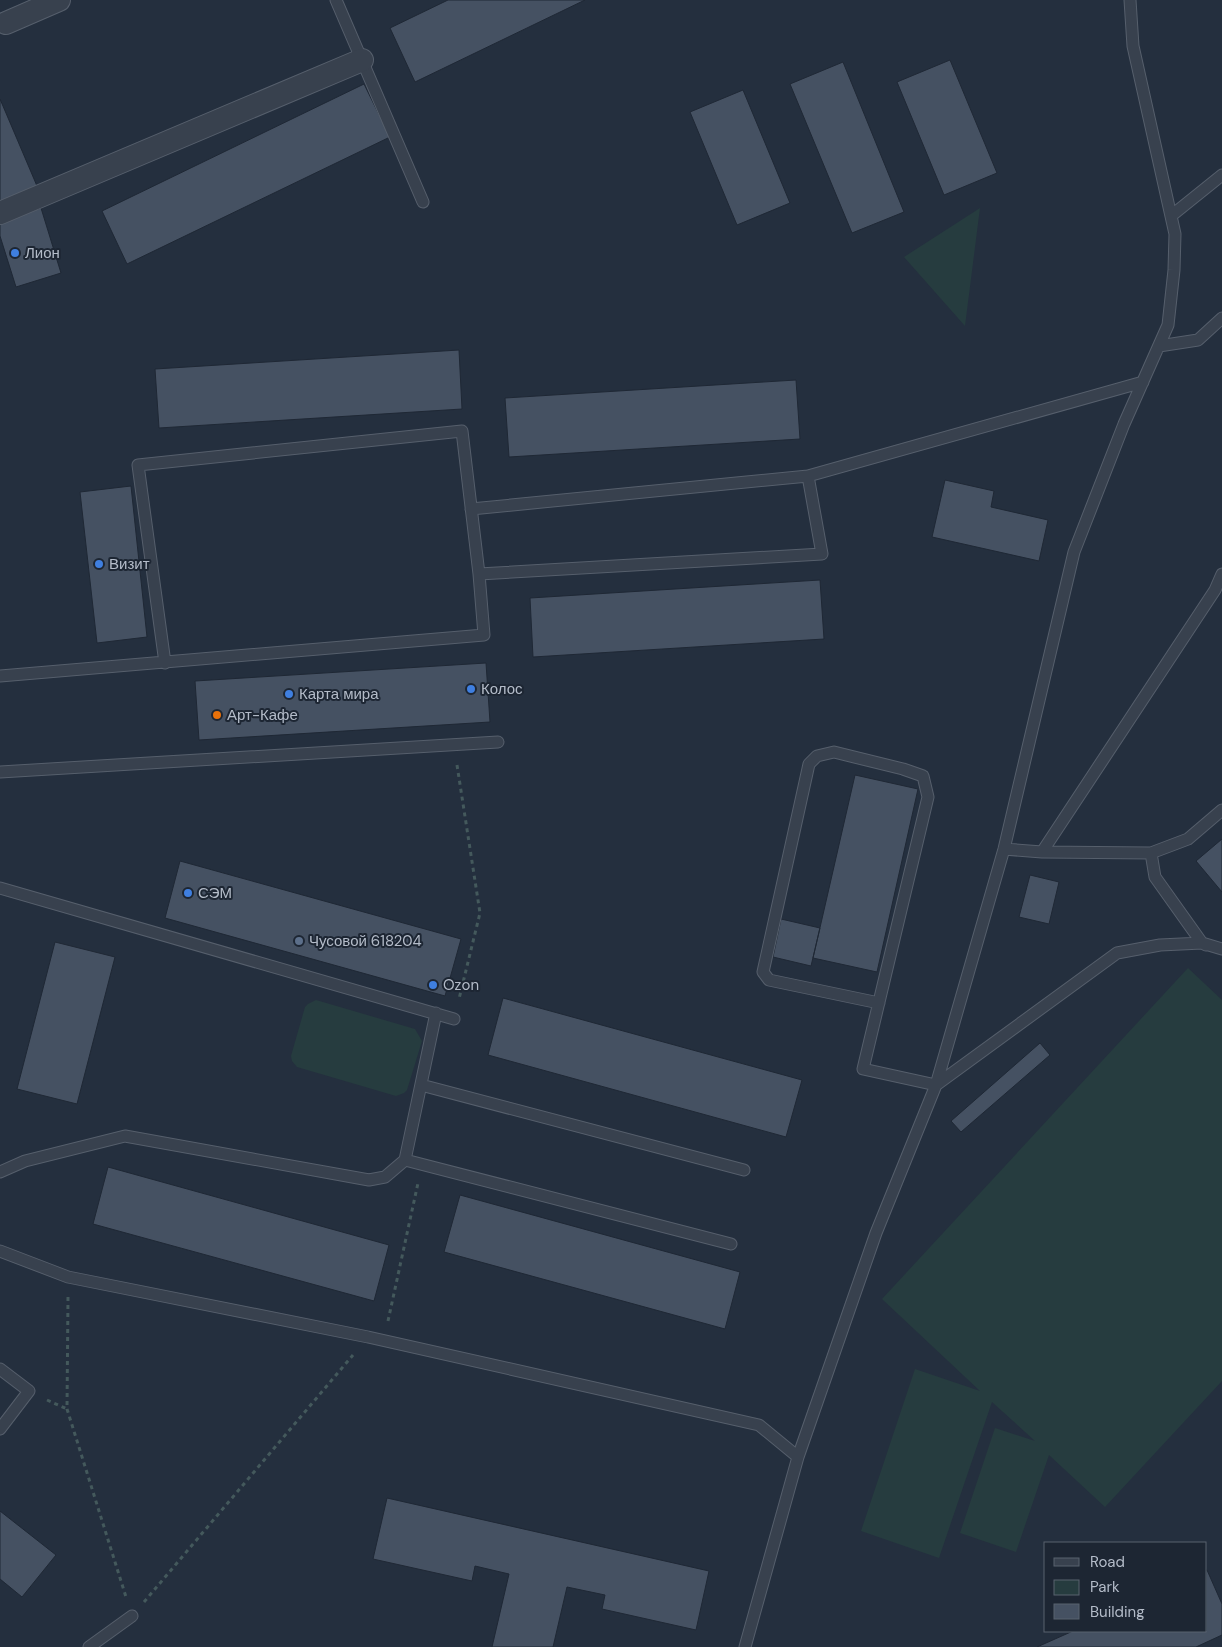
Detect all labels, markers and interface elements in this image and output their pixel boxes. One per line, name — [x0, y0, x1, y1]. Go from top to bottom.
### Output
place label: Лион — [25, 243, 60, 263]
marker: Лион — [9, 247, 21, 259]
place label: Визит — [109, 554, 150, 574]
marker: Визит — [93, 558, 105, 570]
place label: Колос — [481, 679, 523, 699]
marker: Колос — [465, 683, 477, 695]
place label: Карта мира — [299, 684, 379, 704]
marker: Карта мира — [283, 688, 295, 700]
place label: Арт-Кафе — [227, 705, 298, 725]
marker: Арт-Кафе — [211, 709, 223, 721]
place label: СЭМ — [198, 883, 232, 903]
marker: СЭМ — [182, 887, 194, 899]
place label: Чусовой 618204 — [309, 931, 422, 951]
marker: Чусовой 618204 — [293, 935, 305, 947]
place label: Ozon — [443, 975, 479, 995]
marker: Ozon — [427, 979, 439, 991]
legend — [1044, 1542, 1207, 1632]
text: Road — [1090, 1552, 1125, 1572]
text: Park — [1090, 1577, 1120, 1597]
text: Building — [1090, 1602, 1145, 1622]

